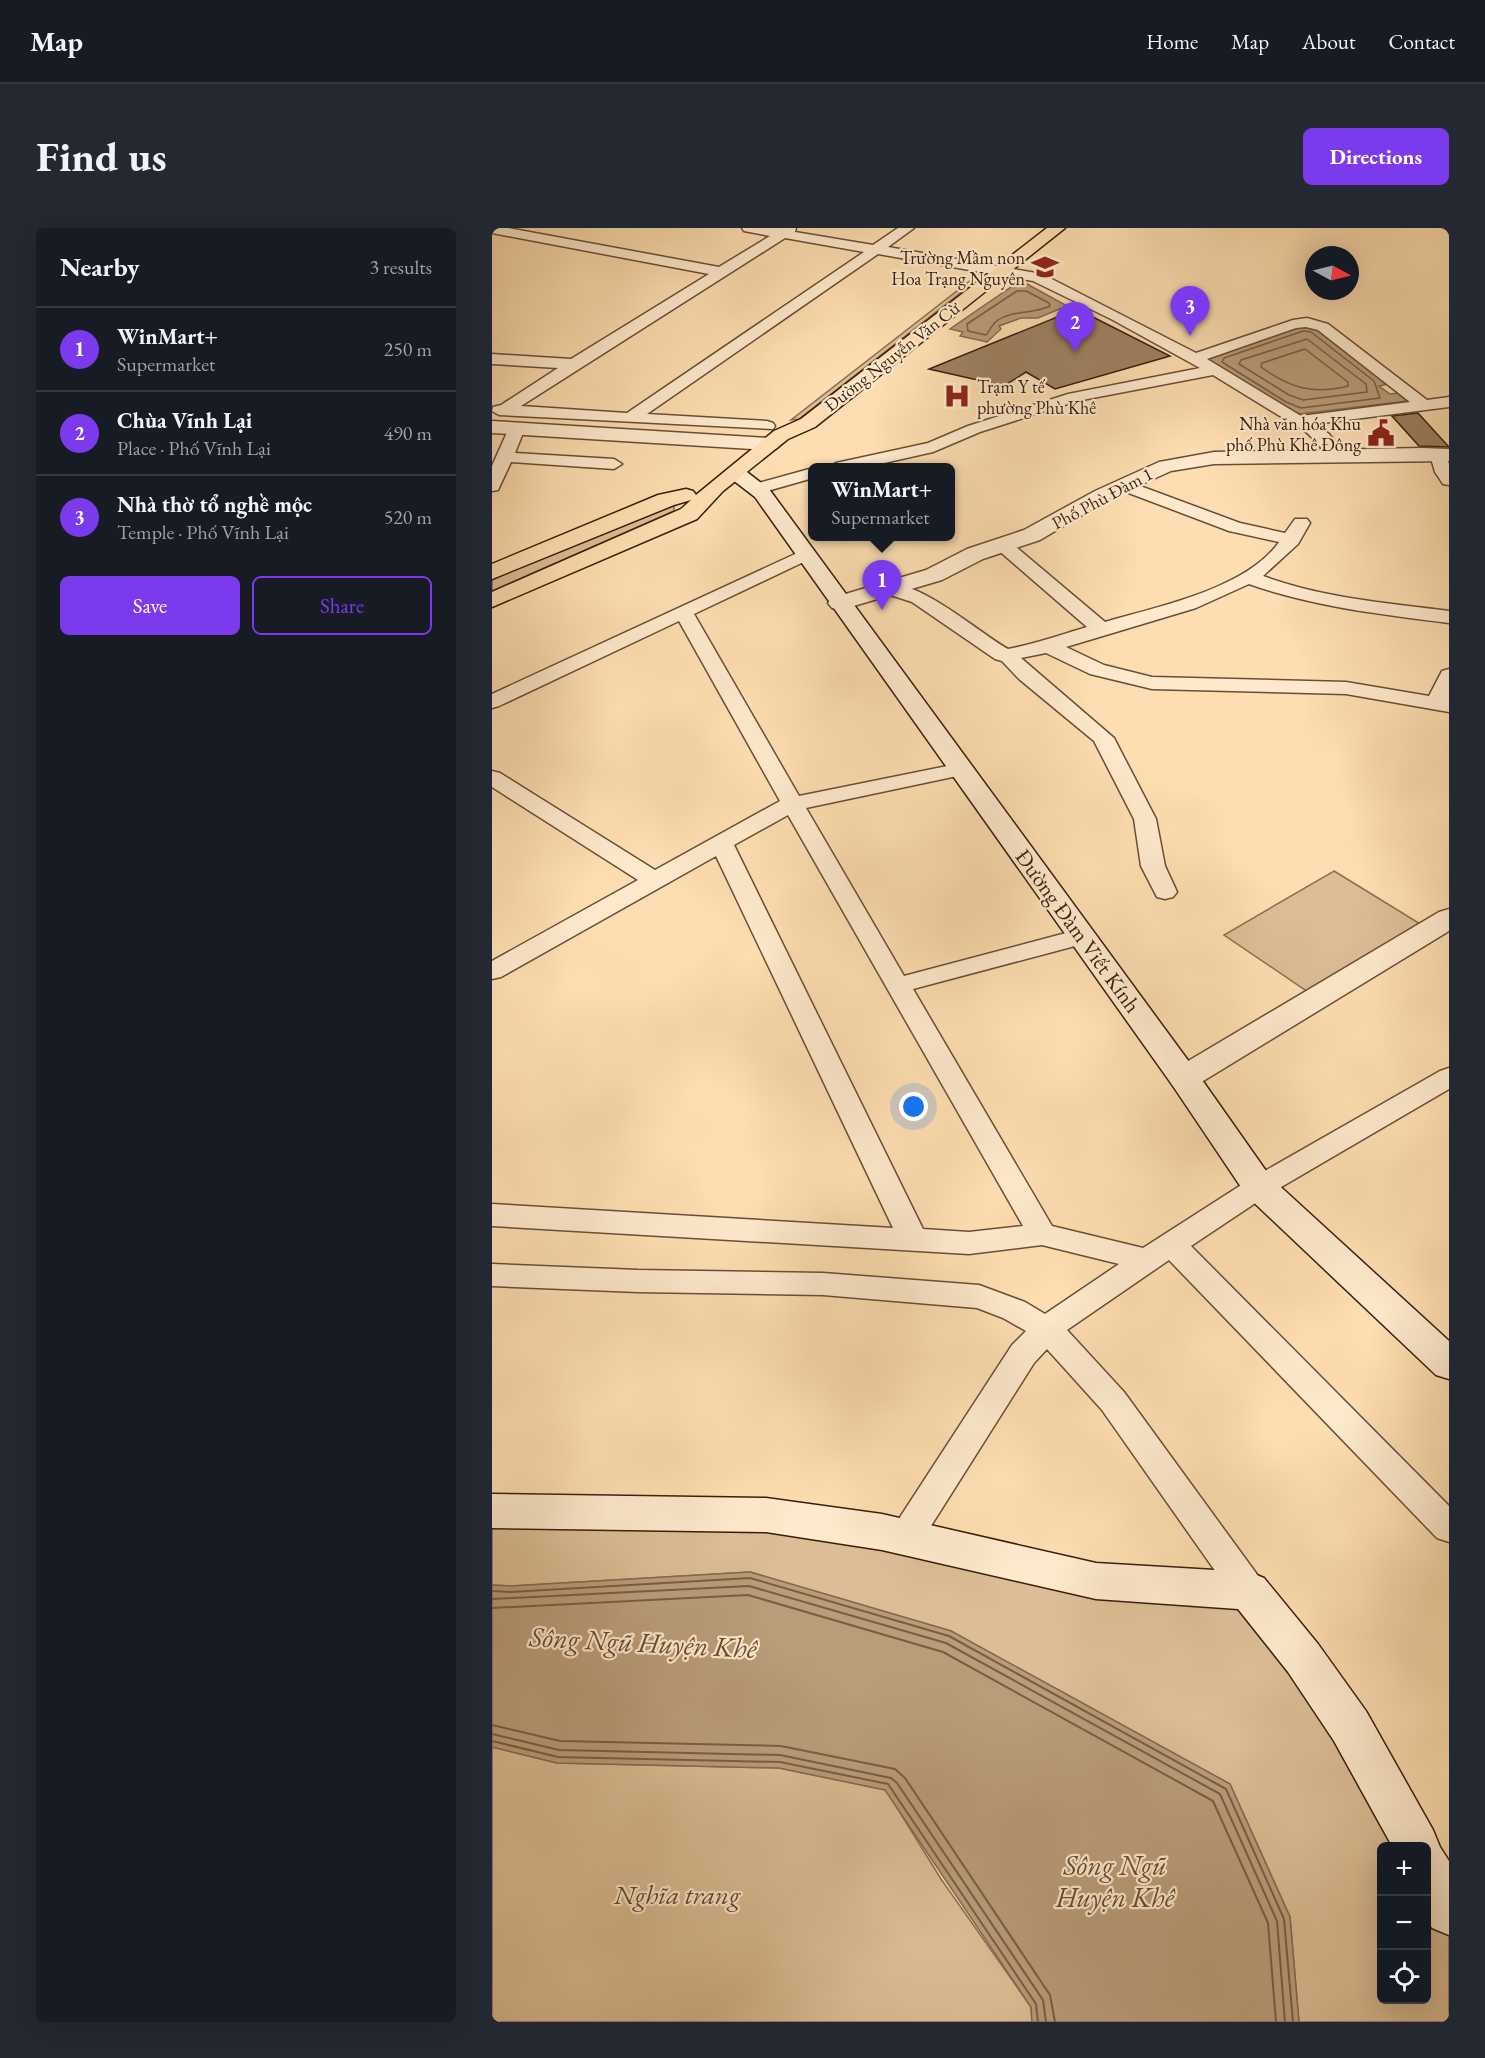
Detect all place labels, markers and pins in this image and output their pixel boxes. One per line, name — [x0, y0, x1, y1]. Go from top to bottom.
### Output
place label: Trường Mầm non Hoa Trạng Nguyên — [891, 246, 1025, 290]
school or university icon: Trường Mầm non Hoa Trạng Nguyên — [1030, 252, 1060, 282]
pin: 3 — [1170, 286, 1210, 336]
pin: 2 — [1056, 302, 1094, 352]
place label: Trạm Y tế phường Phù Khê — [977, 375, 1096, 419]
hospital icon: Trạm Y tế phường Phù Khê — [942, 381, 972, 411]
place label: Nhà văn hóa Khu phố Phù Khê Đông — [1226, 412, 1362, 456]
public building icon: Nhà văn hóa Khu phố Phù Khê Đông — [1366, 418, 1396, 448]
pin: 1 — [862, 560, 902, 610]

